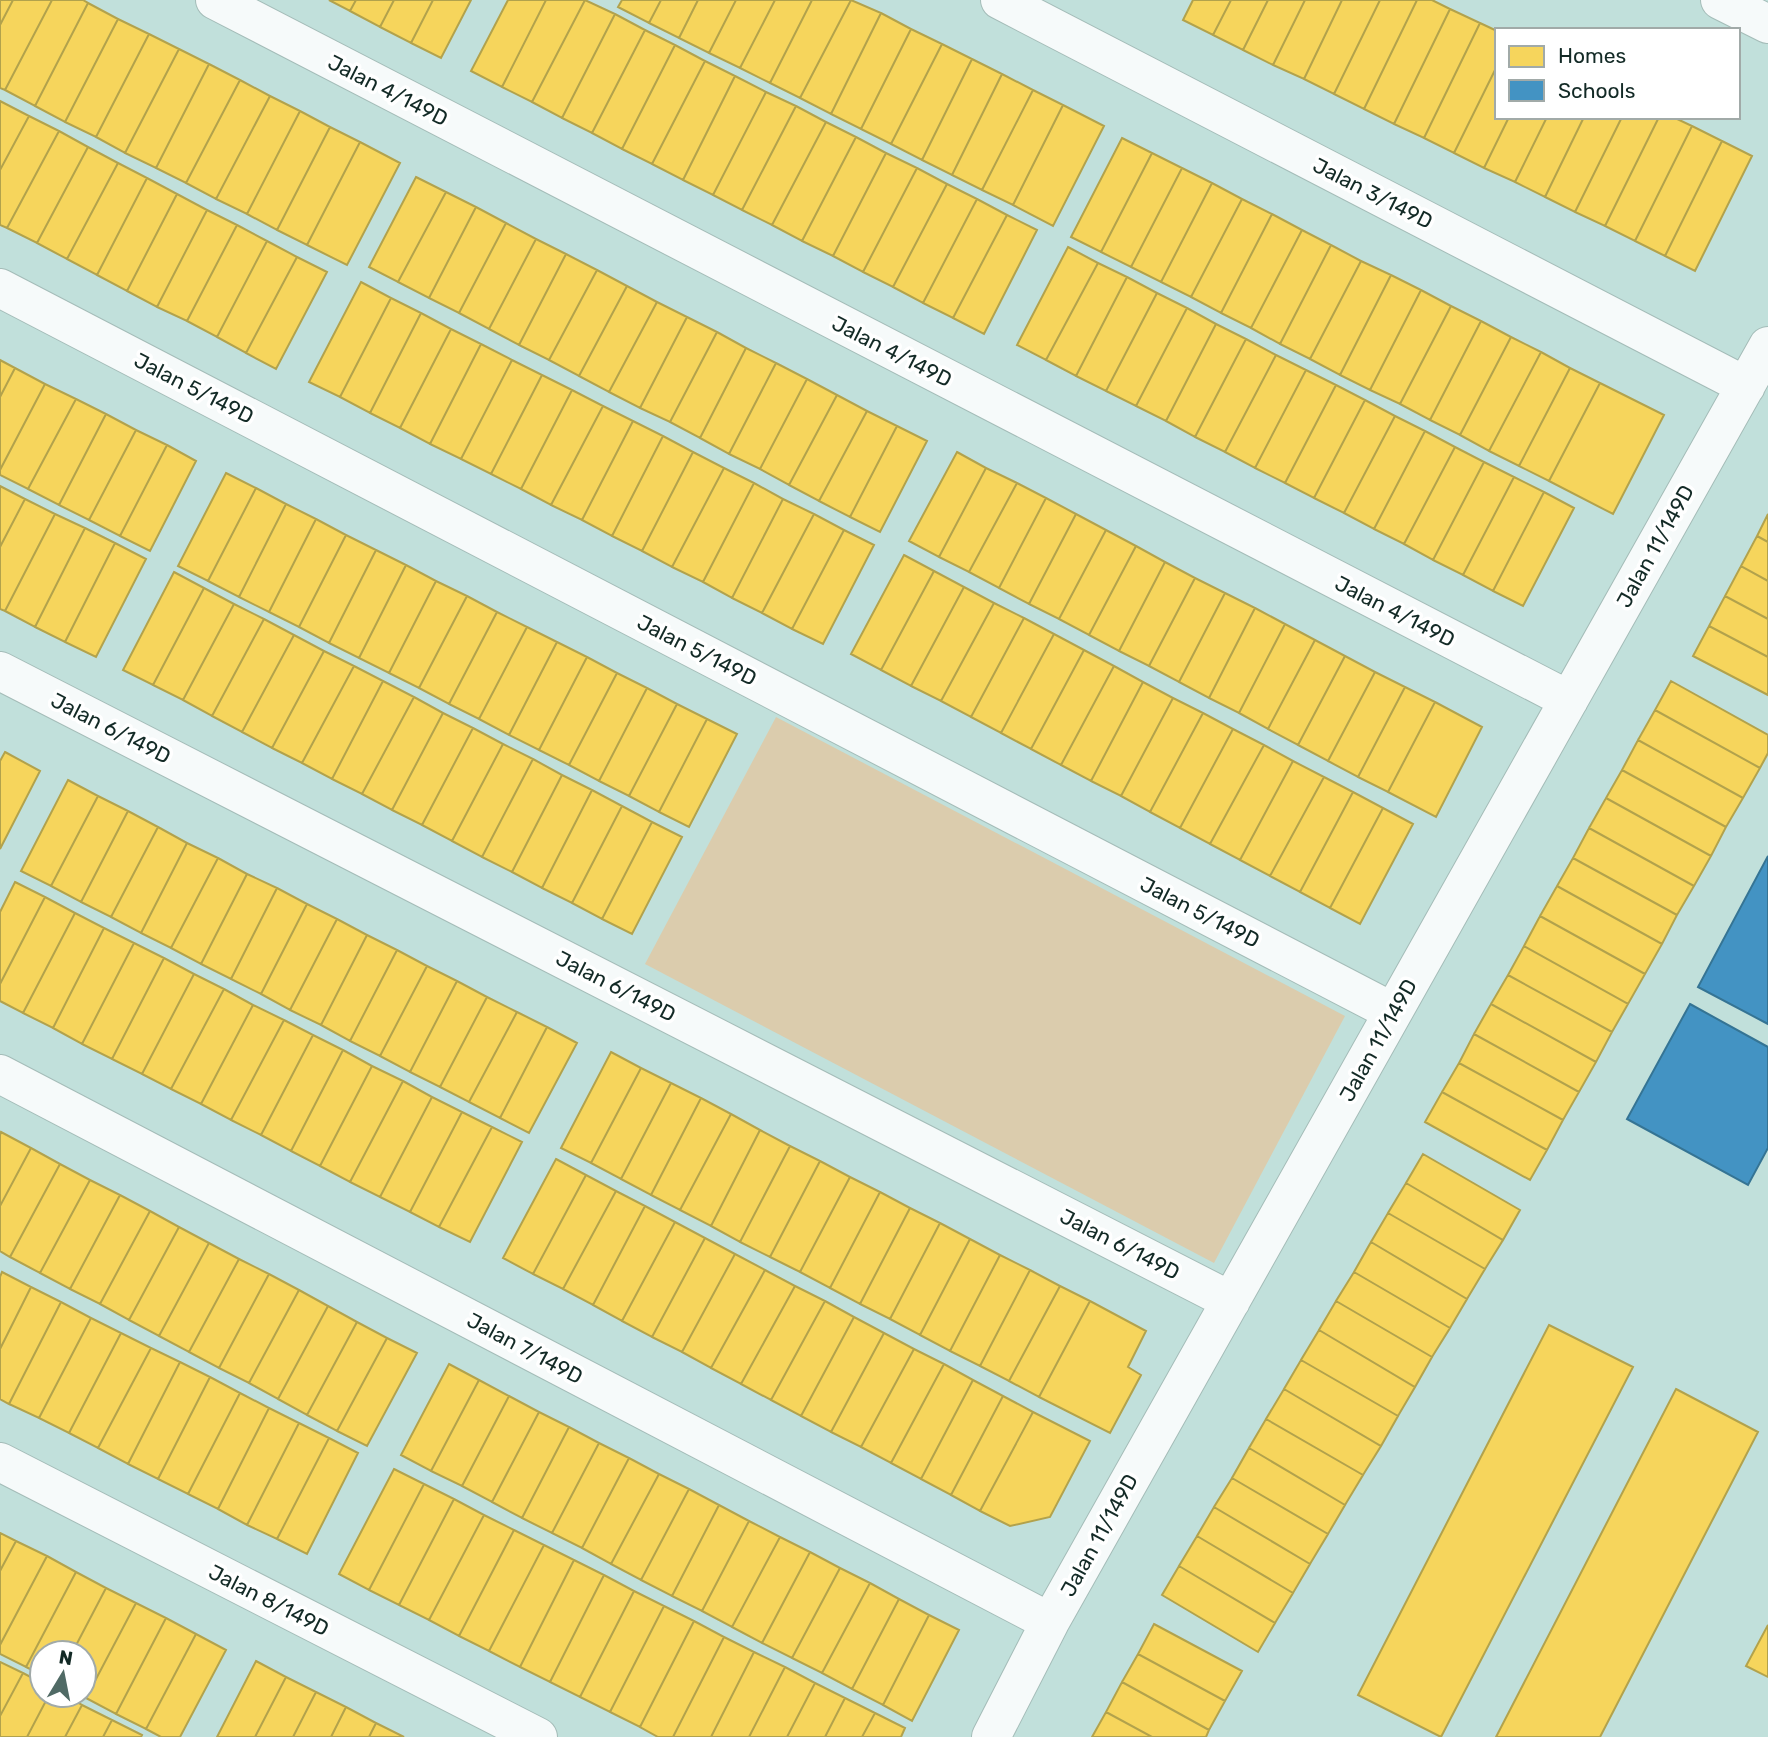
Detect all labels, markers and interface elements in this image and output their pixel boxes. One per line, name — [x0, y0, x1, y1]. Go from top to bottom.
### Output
legend — [1495, 28, 1740, 119]
text: Homes — [1558, 43, 1626, 68]
street label: Jalan 4/149D — [324, 49, 452, 131]
text: Schools — [1558, 78, 1635, 103]
street label: Jalan 3/149D — [1309, 152, 1437, 234]
street label: Jalan 4/149D — [828, 310, 956, 392]
street label: Jalan 5/149D — [130, 347, 258, 429]
street label: Jalan 11/149D — [1611, 480, 1699, 612]
street label: Jalan 4/149D — [1331, 570, 1459, 652]
street label: Jalan 5/149D — [633, 609, 761, 691]
street label: Jalan 6/149D — [47, 687, 175, 769]
street label: Jalan 5/149D — [1136, 871, 1264, 953]
street label: Jalan 6/149D — [552, 945, 680, 1027]
street label: Jalan 11/149D — [1334, 974, 1422, 1106]
street label: Jalan 6/149D — [1056, 1203, 1184, 1285]
street label: Jalan 7/149D — [463, 1307, 587, 1389]
street label: Jalan 11/149D — [1055, 1469, 1143, 1601]
street label: Jalan 8/149D — [205, 1559, 333, 1641]
north arrow — [28, 1639, 98, 1709]
text: N — [57, 1645, 75, 1670]

